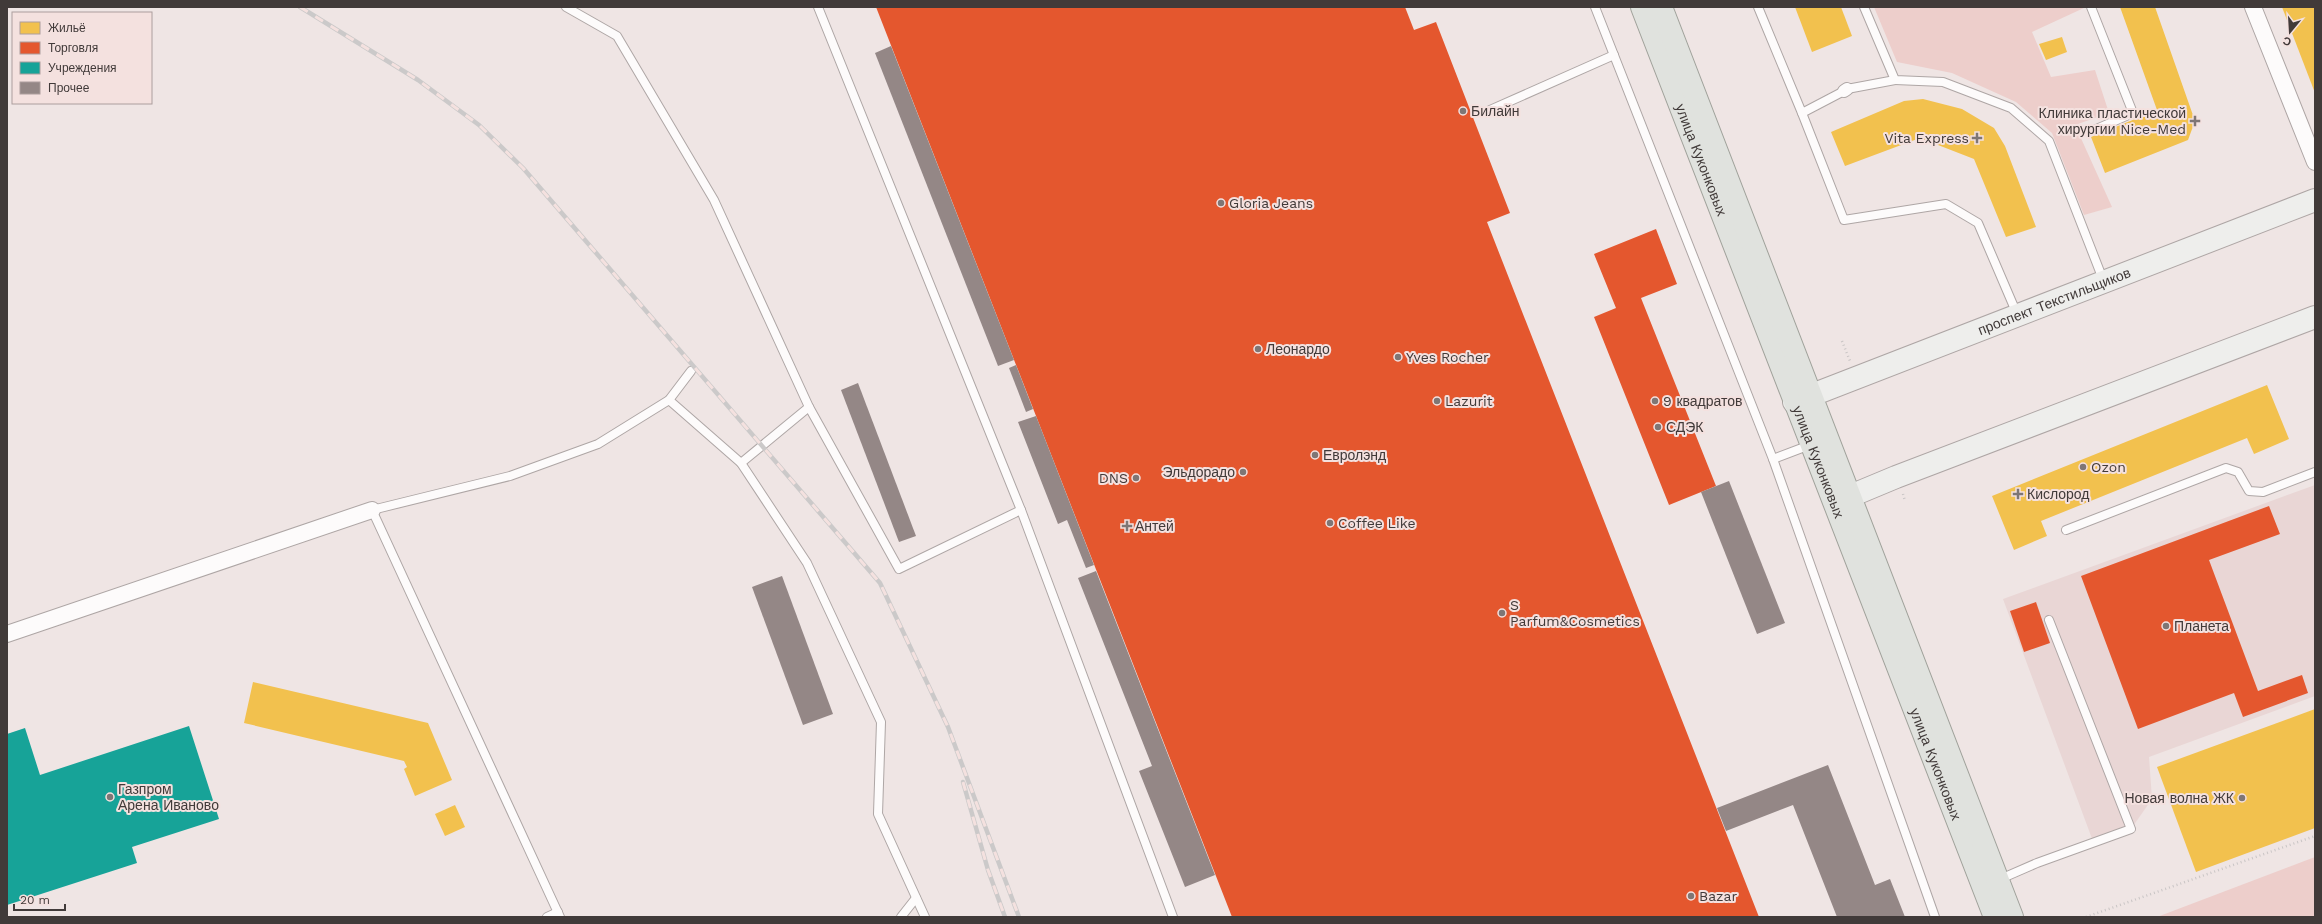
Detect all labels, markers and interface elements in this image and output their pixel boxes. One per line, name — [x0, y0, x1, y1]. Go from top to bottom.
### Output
legend — [12, 12, 152, 104]
north arrow — [2270, 12, 2310, 52]
text: Жильё — [48, 21, 86, 35]
text: С — [2281, 34, 2293, 48]
text: Торговля — [48, 41, 98, 55]
text: Учреждения — [48, 61, 117, 75]
text: Прочее — [48, 81, 90, 95]
street label: улица Куконковых — [1672, 102, 1730, 218]
place label: Билайн — [1471, 103, 1520, 119]
place label: Клиника пластической хирургии Nice-Med — [2039, 105, 2186, 137]
marker: Билайн — [1458, 106, 1468, 116]
marker: Клиника пластической хирургии Nice-Med — [2189, 115, 2201, 127]
place label: Vita Express — [1884, 130, 1969, 146]
marker: Vita Express — [1972, 133, 1982, 143]
place label: Gloria Jeans — [1229, 195, 1313, 211]
marker: Gloria Jeans — [1216, 198, 1226, 208]
street label: проспект Текстильщиков — [1975, 264, 2133, 338]
place label: Леонардо — [1266, 341, 1330, 357]
marker: Леонардо — [1253, 344, 1263, 354]
place label: Yves Rocher — [1406, 349, 1489, 365]
marker: Yves Rocher — [1393, 352, 1403, 362]
place label: Lazurit — [1445, 393, 1493, 409]
place label: 9 квадратов — [1663, 393, 1743, 409]
marker: Lazurit — [1432, 396, 1442, 406]
marker: 9 квадратов — [1650, 396, 1660, 406]
street label: улица Куконковых — [1790, 404, 1847, 520]
place label: СДЭК — [1666, 419, 1704, 435]
marker: СДЭК — [1653, 422, 1663, 432]
place label: Евролэнд — [1323, 447, 1386, 463]
marker: Евролэнд — [1310, 450, 1320, 460]
place label: Ozon — [2091, 459, 2126, 475]
marker: Ozon — [2078, 462, 2088, 472]
place label: Эльдорадо — [1162, 464, 1235, 480]
marker: Эльдорадо — [1238, 467, 1248, 477]
place label: DNS — [1099, 470, 1128, 486]
marker: DNS — [1131, 473, 1141, 483]
place label: Кислород — [2027, 486, 2090, 502]
marker: Кислород — [2012, 488, 2024, 500]
place label: Coffee Like — [1338, 515, 1415, 531]
place label: Антей — [1135, 518, 1174, 534]
marker: Coffee Like — [1325, 518, 1335, 528]
marker: Антей — [1122, 521, 1132, 531]
place label: S Parfum&Cosmetics — [1510, 597, 1640, 629]
marker: S Parfum&Cosmetics — [1497, 608, 1507, 618]
place label: Планета — [2174, 618, 2229, 634]
marker: Планета — [2161, 621, 2171, 631]
street label: улица Куконковых — [1907, 706, 1965, 822]
place label: Газпром Арена Иваново — [118, 781, 219, 813]
place label: Новая волна ЖК — [2124, 790, 2235, 806]
marker: Газпром Арена Иваново — [105, 792, 115, 802]
marker: Новая волна ЖК — [2237, 793, 2247, 803]
scale bar — [14, 886, 65, 912]
place label: Bazar — [1699, 888, 1737, 904]
marker: Bazar — [1686, 891, 1696, 901]
text: 20 m — [20, 893, 50, 907]

